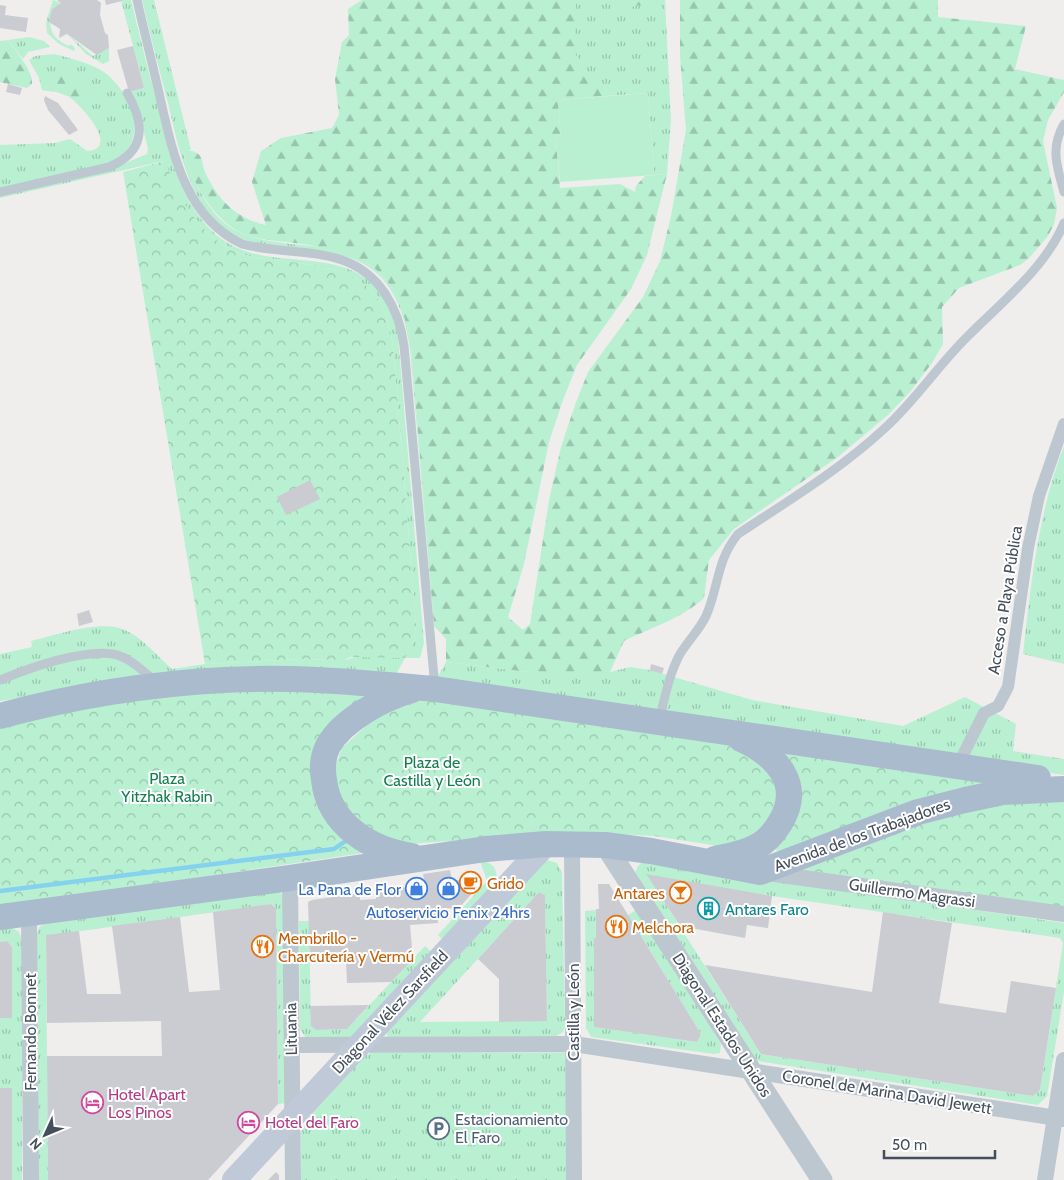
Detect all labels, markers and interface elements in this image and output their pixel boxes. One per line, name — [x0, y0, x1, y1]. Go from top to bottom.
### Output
street label: Acceso a Playa Pública — [984, 524, 1026, 676]
park label: Plaza de Castilla y León — [383, 753, 481, 790]
park label: Plaza Yitzhak Rabin — [120, 769, 213, 806]
street label: Avenida de los Trabajadores — [771, 794, 953, 876]
cafe icon: Grido — [459, 871, 483, 895]
place label: Grido — [487, 874, 524, 893]
street label: Guillermo Magrassi — [848, 875, 976, 911]
shop icon: Autoservicio Fenix 24hrs — [436, 876, 460, 900]
shop icon: La Pana de Flor — [405, 877, 429, 901]
place label: La Pana de Flor — [298, 880, 402, 899]
bar icon: Antares — [669, 881, 693, 905]
place label: Antares — [614, 884, 665, 903]
building icon: Antares Faro — [697, 897, 721, 921]
place label: Antares Faro — [725, 900, 809, 919]
place label: Autoservicio Fenix 24hrs — [366, 903, 530, 922]
restaurant icon: Melchora — [604, 915, 628, 939]
place label: Melchora — [632, 918, 694, 937]
place label: Membrillo - Charcutería y Vermú — [278, 929, 414, 966]
restaurant icon: Membrillo - Charcutería y Vermú — [250, 935, 274, 959]
street label: Diagonal Vélez Sarsfield — [328, 946, 452, 1078]
street label: Diagonal Estados Unidos — [668, 949, 776, 1101]
street label: Castilla y León — [564, 963, 583, 1061]
street label: Fernando Bonnet — [21, 973, 40, 1091]
street label: Lituania — [281, 1002, 301, 1056]
street label: Coronel de Marina David Jewett — [781, 1066, 994, 1118]
place label: Hotel Apart Los Pinos — [108, 1085, 186, 1122]
hotel icon: Hotel Apart Los Pinos — [80, 1091, 104, 1115]
north arrow — [20, 1110, 70, 1160]
hotel icon: Hotel del Faro — [237, 1110, 261, 1134]
place label: Estacionamiento El Faro — [455, 1110, 568, 1147]
place label: Hotel del Faro — [265, 1113, 359, 1132]
parking icon: Estacionamiento El Faro — [427, 1116, 451, 1140]
scale bar — [884, 1128, 995, 1160]
text: N — [26, 1134, 46, 1154]
text: 50 m — [892, 1136, 927, 1154]

